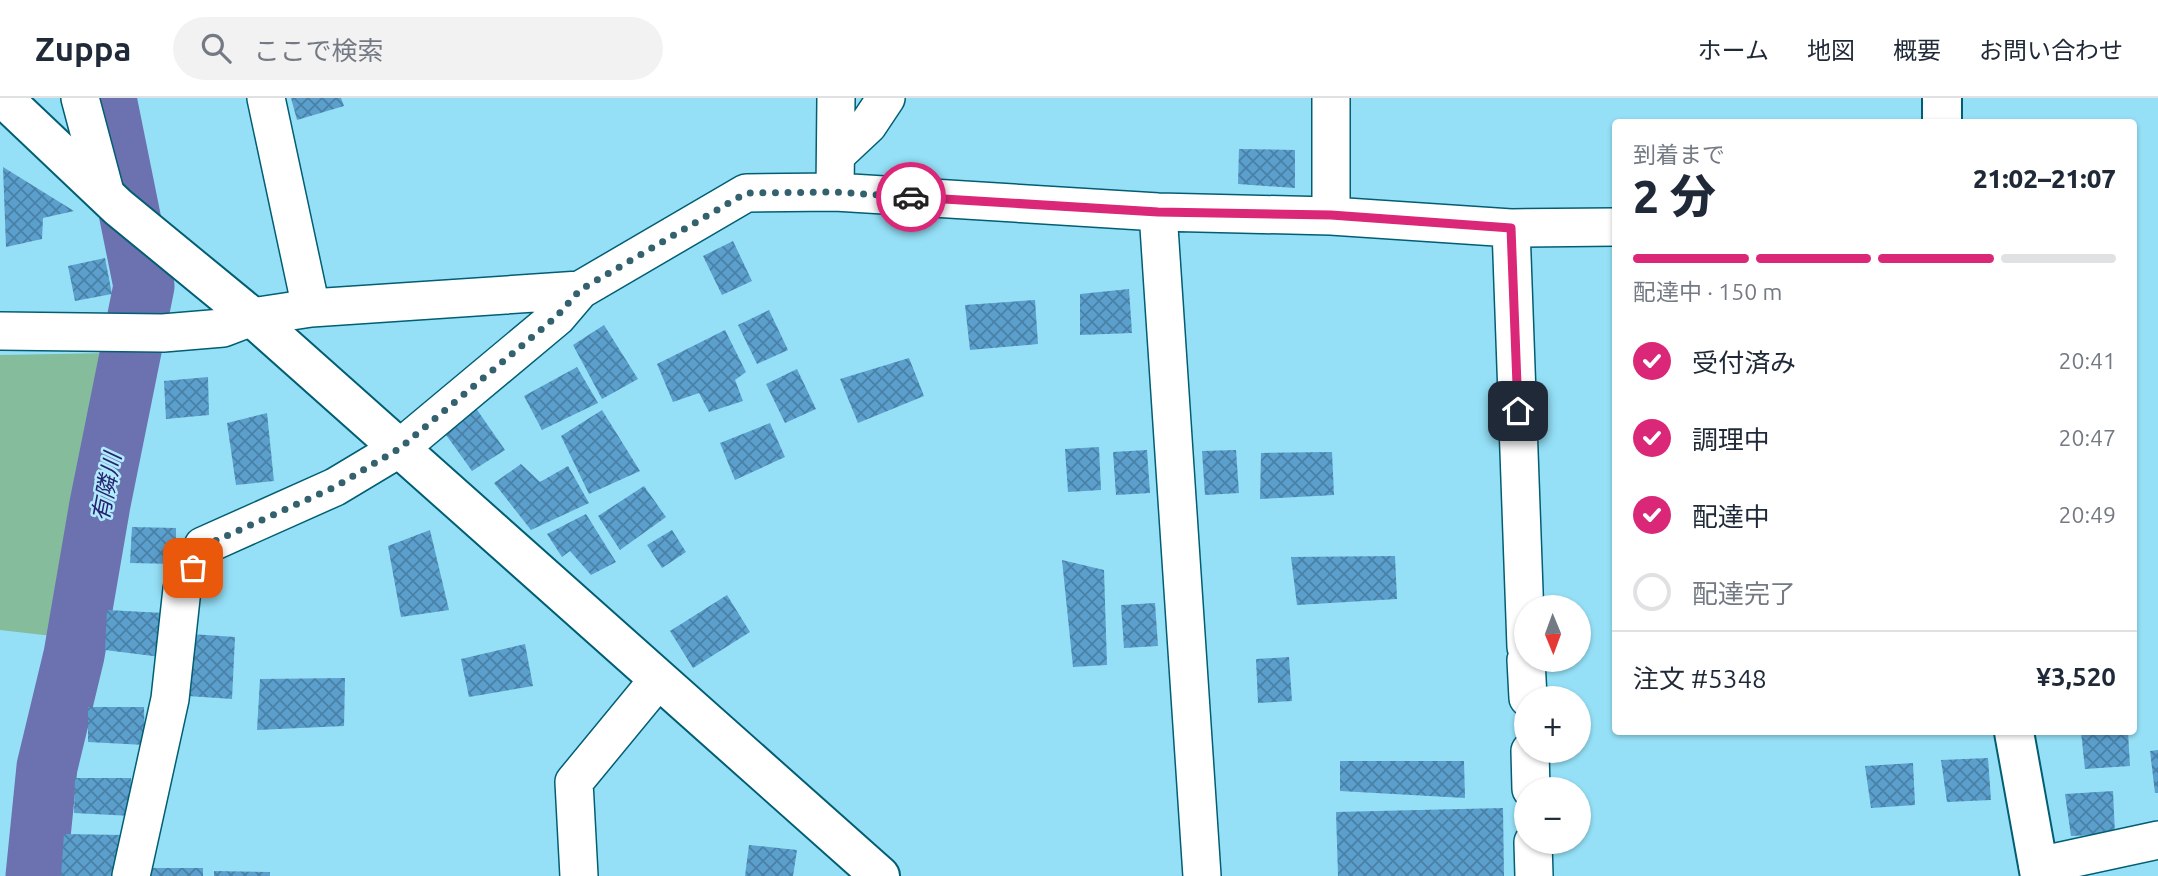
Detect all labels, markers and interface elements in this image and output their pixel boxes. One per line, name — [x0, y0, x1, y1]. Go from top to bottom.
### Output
search box — [173, 17, 663, 80]
icon: search — [197, 29, 235, 67]
text: Zuppa — [35, 30, 131, 67]
text: ここで検索 — [253, 36, 383, 65]
text: ホーム — [1698, 37, 1769, 64]
text: 地図 — [1807, 37, 1855, 64]
text: 概要 — [1893, 37, 1941, 64]
text: お問い合わせ — [1979, 37, 2123, 64]
text: 到着まで — [1633, 142, 1725, 167]
courier — [876, 162, 946, 232]
text: 21:02–21:07 — [1973, 164, 2116, 193]
text: 2 分 — [1633, 170, 1716, 222]
icon: car — [892, 178, 930, 216]
text: 配達中 · 150 m — [1633, 279, 1782, 304]
icon: check — [1633, 342, 1671, 380]
text: 受付済み — [1692, 348, 1796, 377]
text: 20:41 — [2058, 348, 2116, 373]
pin — [1488, 381, 1548, 441]
icon: home — [1499, 392, 1537, 430]
icon: check — [1633, 419, 1671, 457]
text: 調理中 — [1692, 425, 1770, 454]
text: 20:47 — [2058, 425, 2116, 450]
water label: 有隣川 — [87, 448, 125, 523]
icon: check — [1633, 496, 1671, 534]
text: 配達中 — [1692, 502, 1770, 531]
text: 20:49 — [2058, 502, 2116, 527]
pin — [163, 538, 223, 598]
icon: bag — [174, 549, 212, 587]
text: 配達完了 — [1692, 579, 1796, 608]
north arrow — [1514, 595, 1591, 672]
map controls — [1514, 595, 1591, 854]
text: ¥3,520 — [2036, 662, 2116, 691]
text: 注文 #5348 — [1633, 664, 1767, 693]
button: + — [1514, 686, 1591, 763]
button: − — [1514, 777, 1591, 854]

